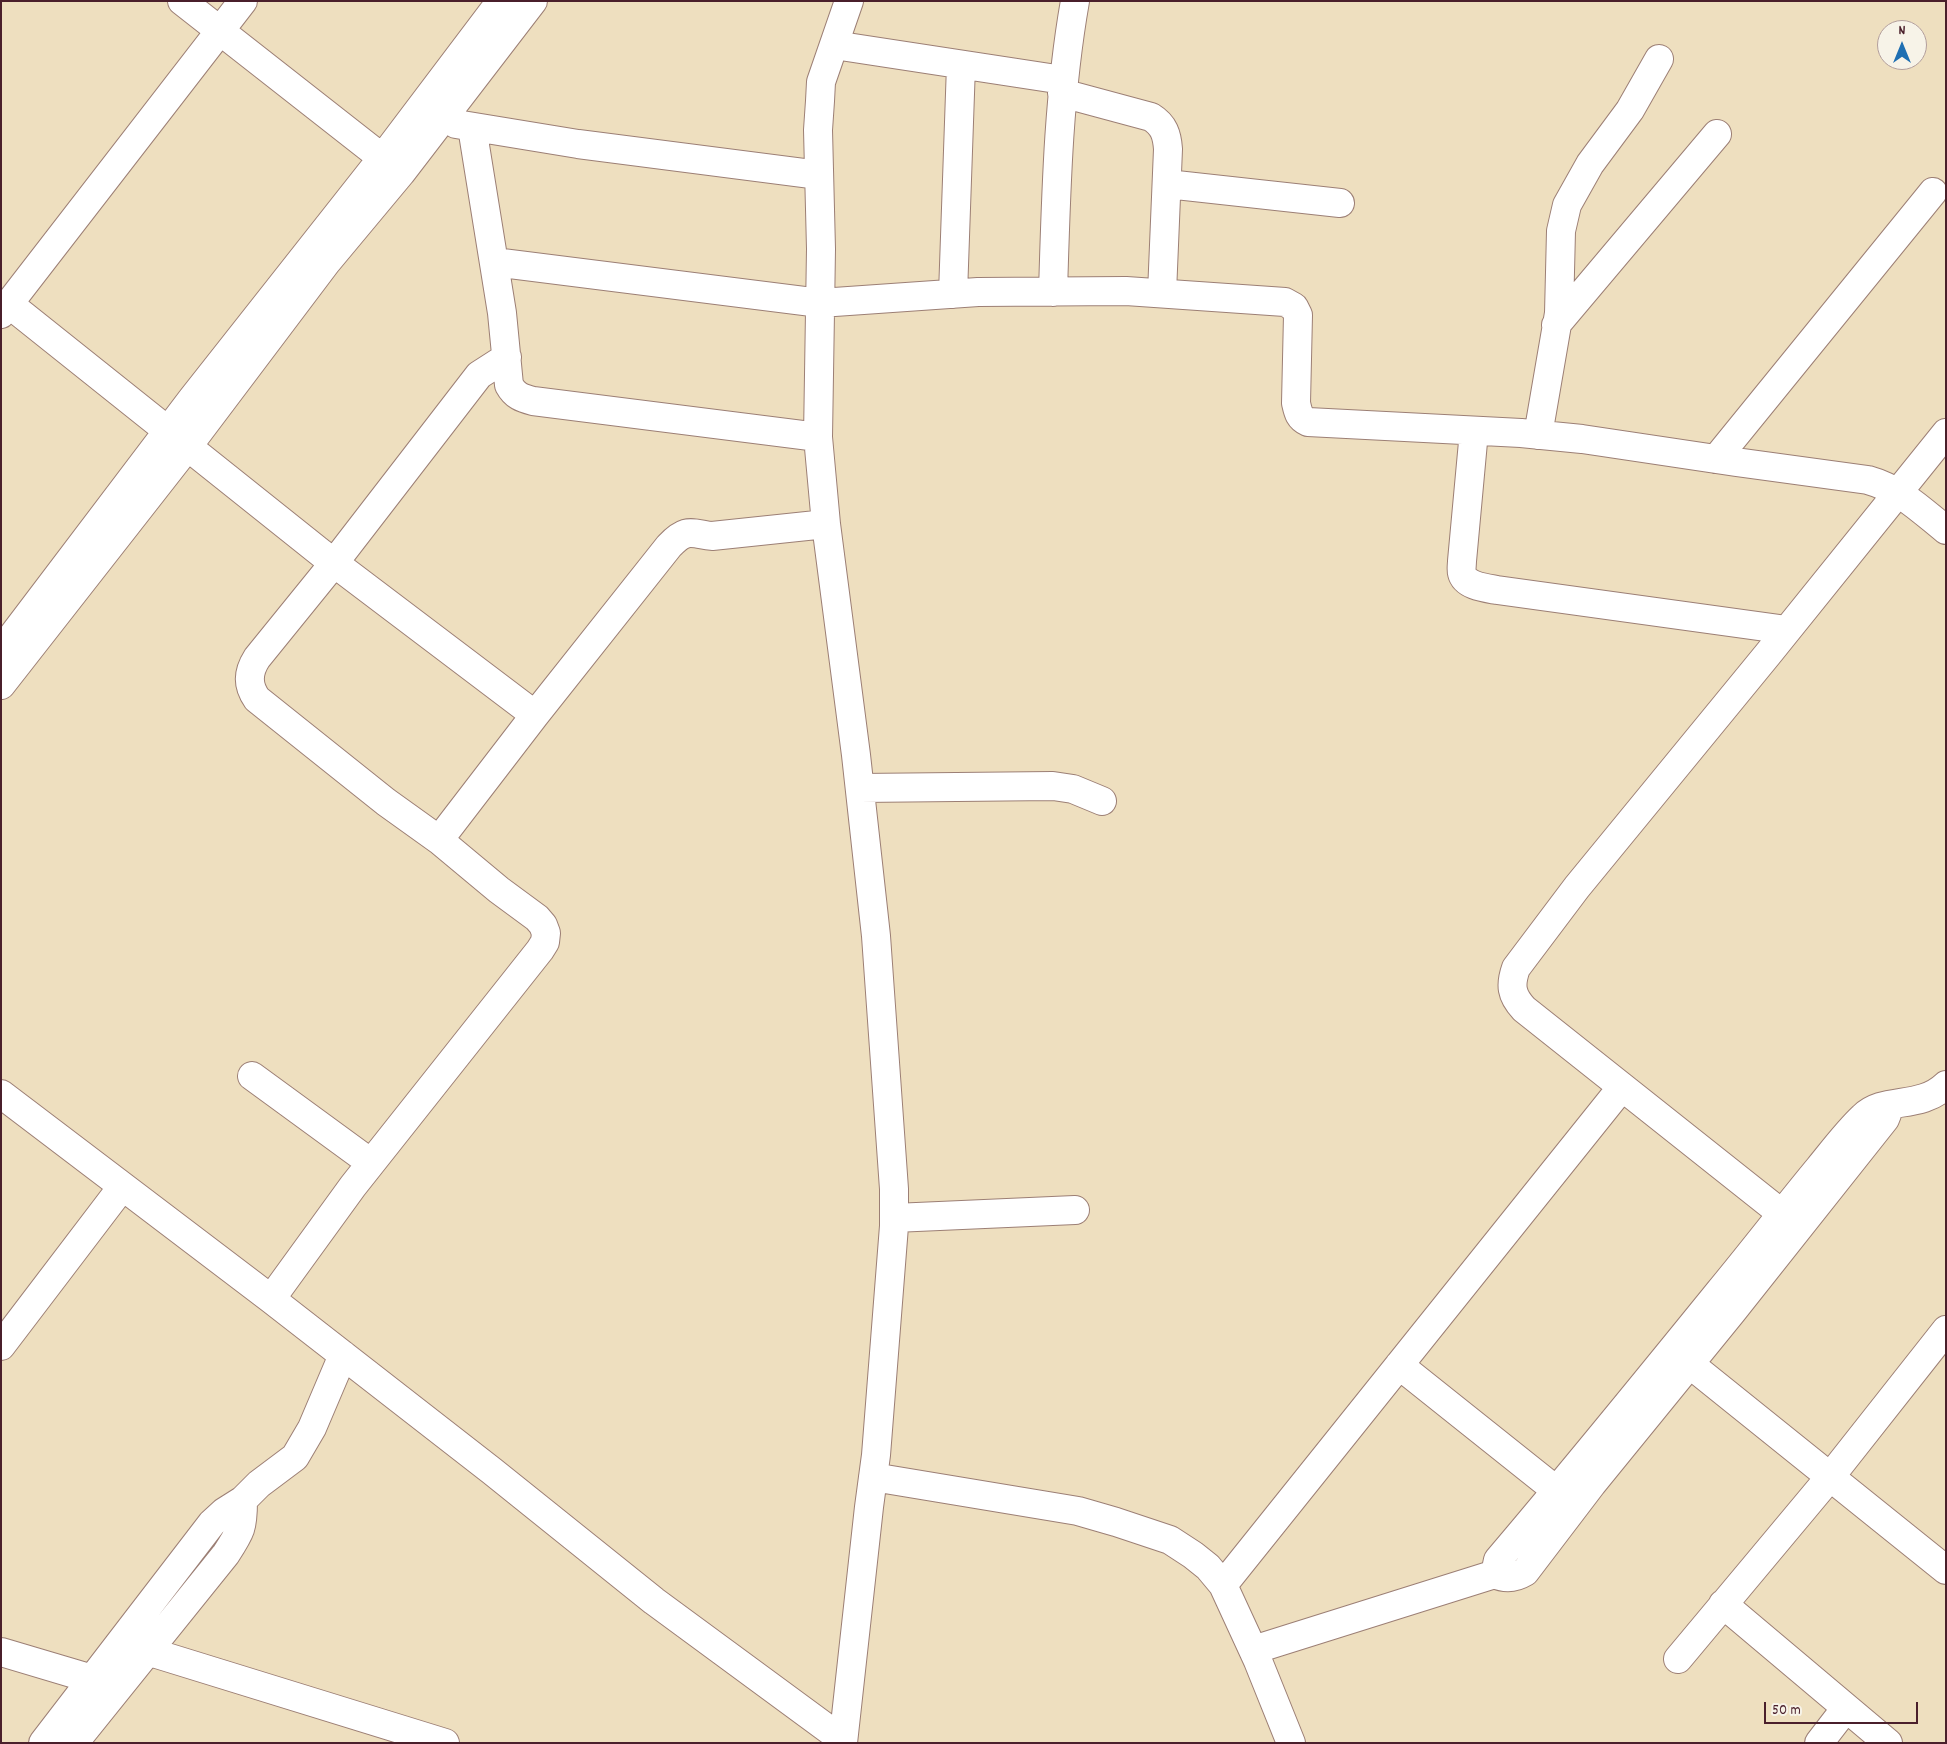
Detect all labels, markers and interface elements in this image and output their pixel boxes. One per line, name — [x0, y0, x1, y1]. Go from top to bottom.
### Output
north arrow — [1877, 20, 1927, 70]
text: N — [1899, 21, 1905, 41]
scale bar — [1767, 1692, 1921, 1724]
text: 50 m — [1772, 1700, 1801, 1722]

